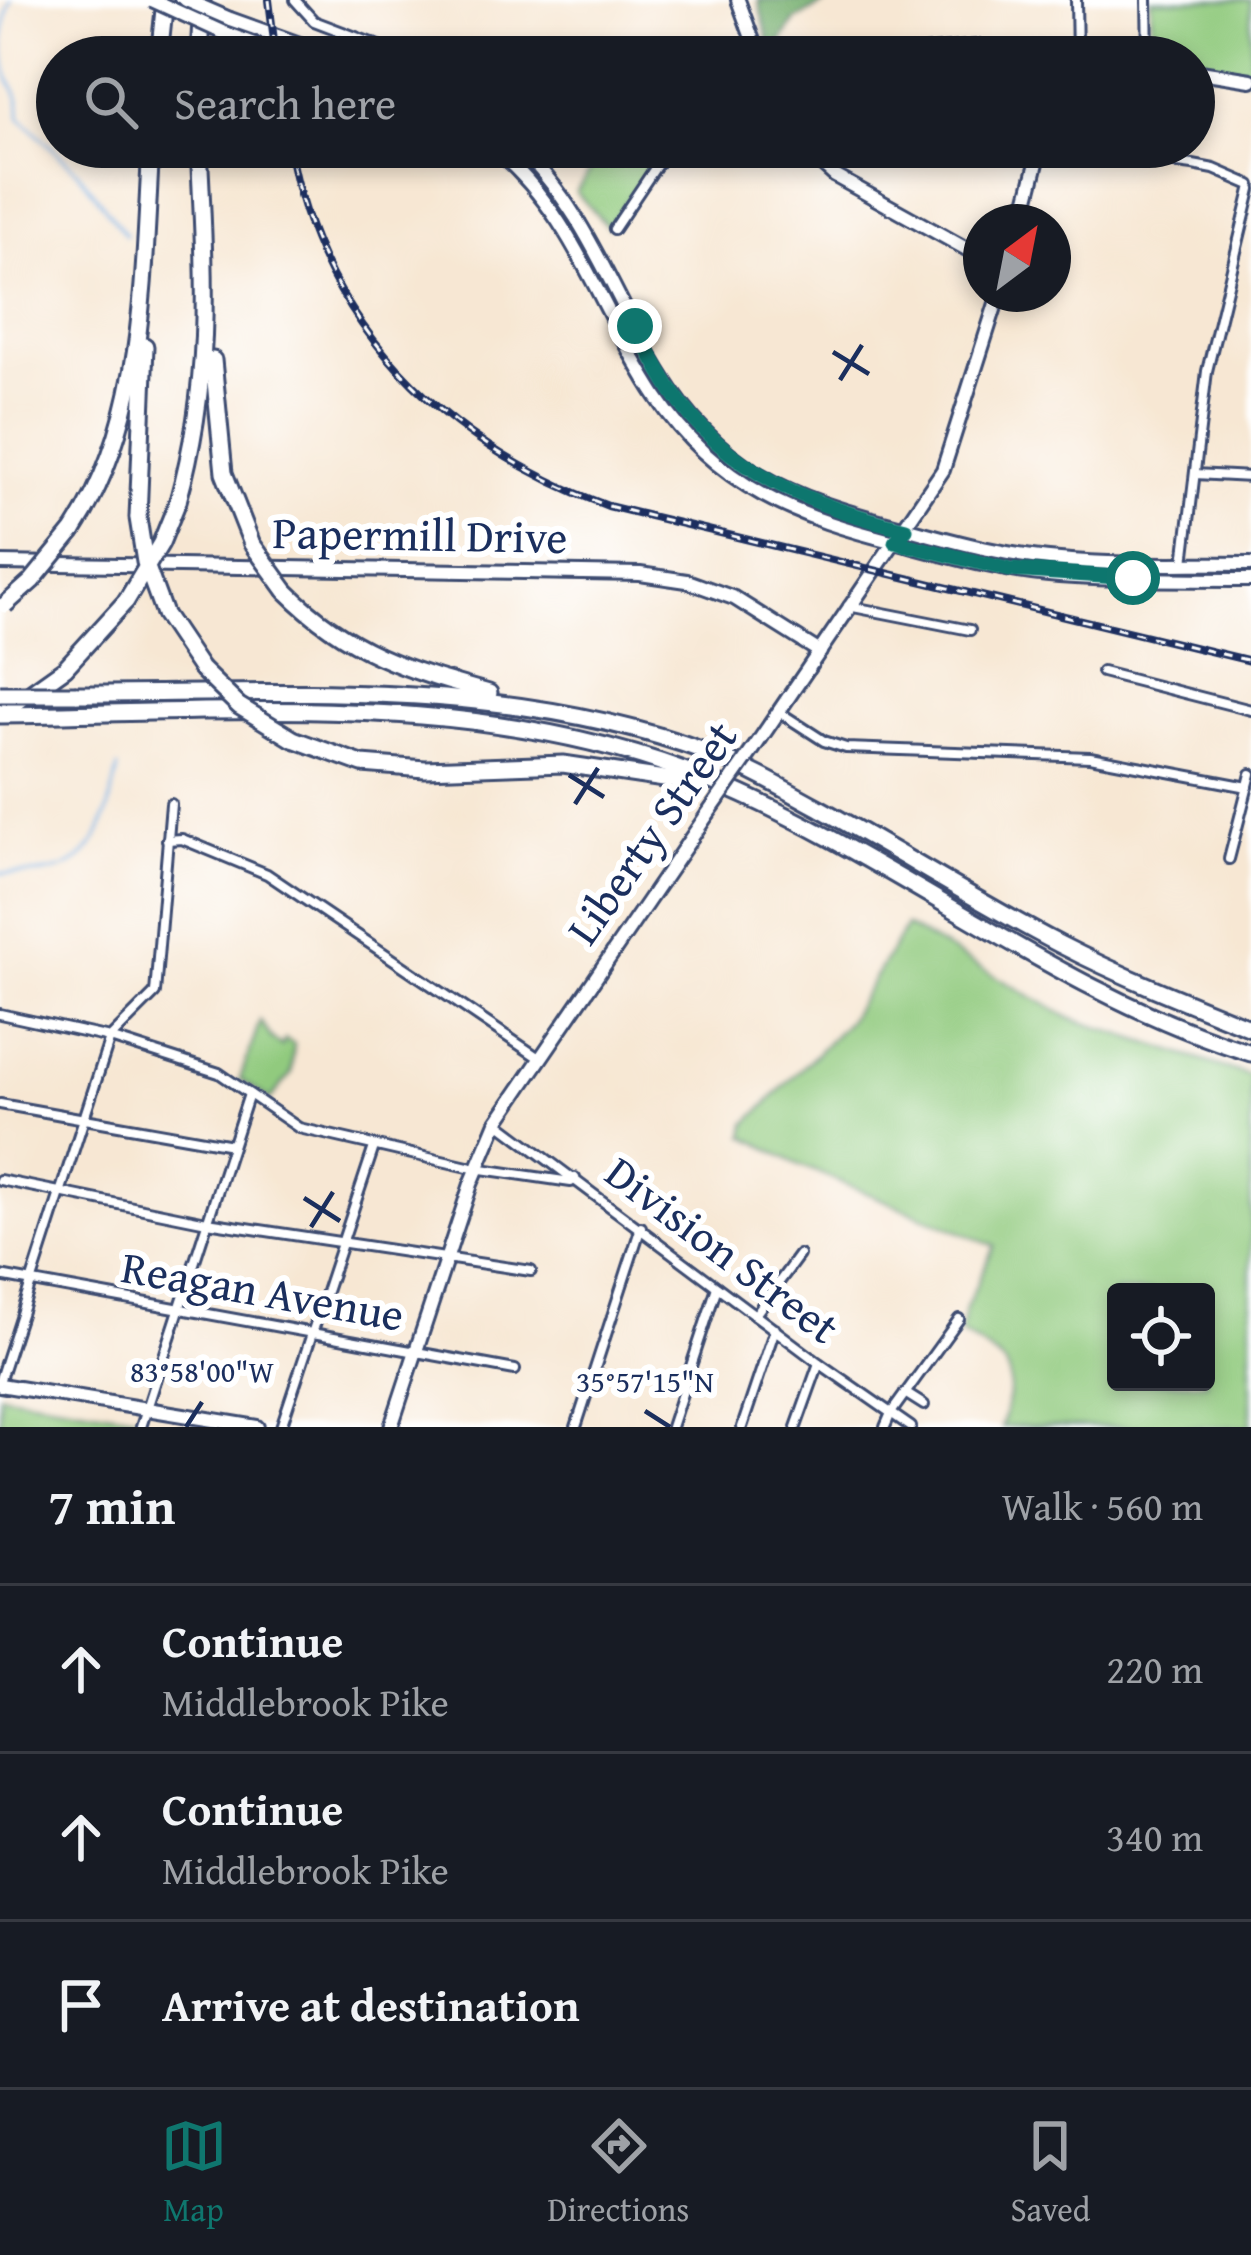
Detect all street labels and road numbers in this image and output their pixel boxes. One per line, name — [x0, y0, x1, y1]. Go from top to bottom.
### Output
street label: Papermill Drive — [272, 499, 568, 569]
street label: Liberty Street — [550, 707, 752, 957]
street label: Division Street — [593, 1140, 853, 1359]
street label: Reagan Avenue — [117, 1233, 409, 1347]

